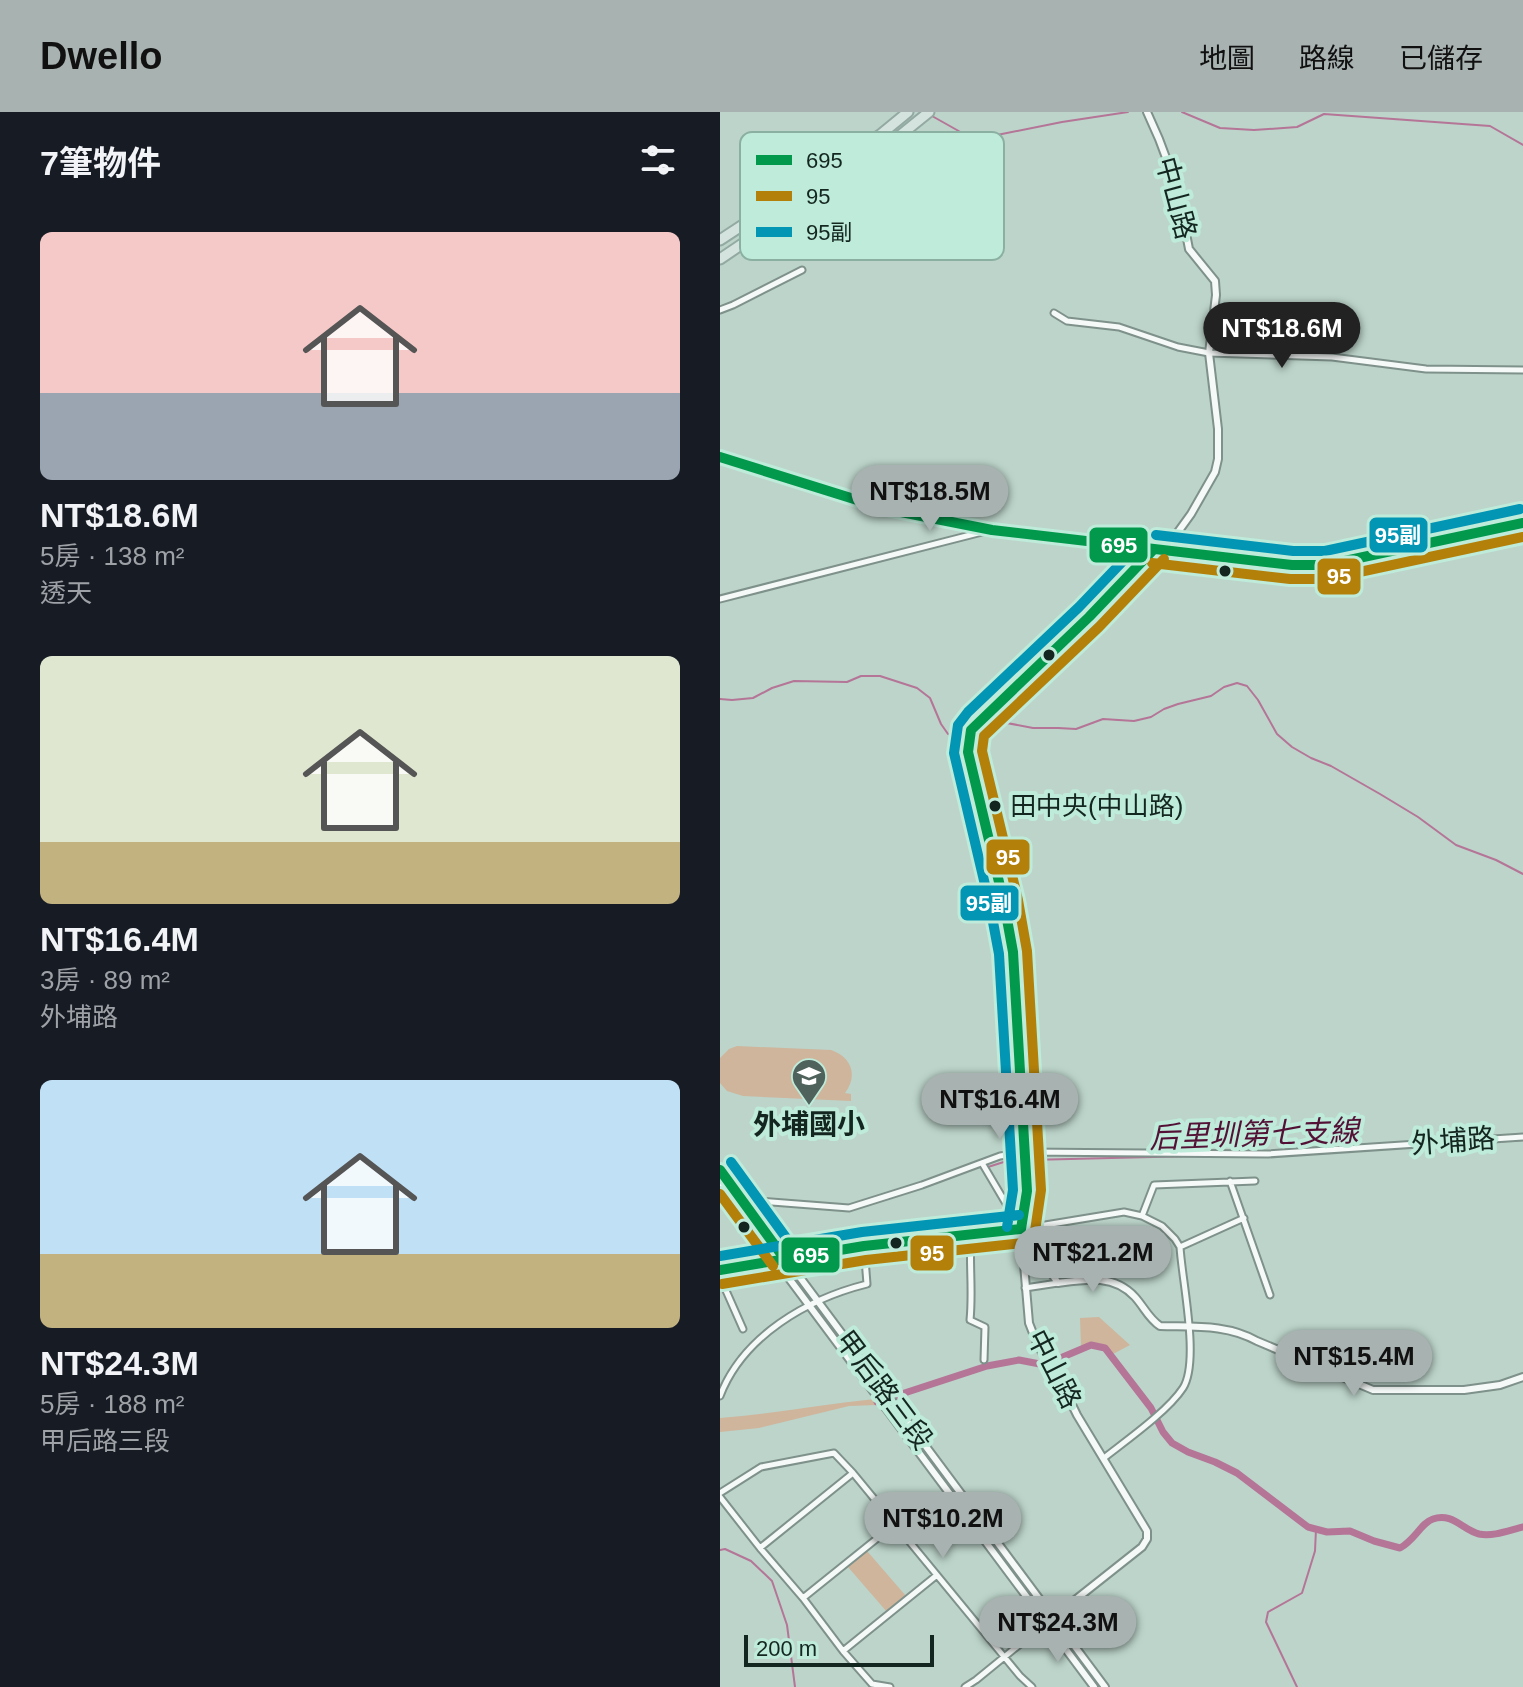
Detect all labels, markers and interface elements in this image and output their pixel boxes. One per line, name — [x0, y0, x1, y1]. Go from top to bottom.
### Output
text: Dwello — [40, 35, 162, 77]
text: 地圖 — [1199, 43, 1255, 74]
text: 路線 — [1299, 43, 1355, 74]
text: 已儲存 — [1399, 43, 1483, 74]
legend — [740, 132, 1004, 260]
icon: filters — [636, 138, 680, 182]
text: 7筆物件 — [40, 144, 161, 182]
text: 695 — [806, 148, 843, 173]
street label: 中山路 — [1150, 153, 1202, 243]
text: 95 — [806, 184, 830, 209]
text: 95副 — [806, 220, 852, 245]
icon: home — [288, 284, 432, 428]
pin: NT$18.6M — [1199, 302, 1365, 370]
text: NT$18.6M — [1221, 313, 1343, 343]
pin: NT$18.5M — [847, 465, 1013, 533]
text: NT$18.5M — [869, 476, 991, 506]
text: NT$18.6M — [40, 496, 199, 534]
line badge: 95副 — [1368, 516, 1429, 554]
text: 95副 — [1375, 523, 1421, 548]
line badge: 695 — [1088, 526, 1149, 564]
text: 695 — [1101, 533, 1137, 558]
text: 5房 · 138 m² — [40, 541, 185, 571]
line badge: 95 — [1316, 557, 1362, 596]
unlabelled marker — [1217, 563, 1233, 579]
text: 95 — [1327, 564, 1351, 589]
text: 透天 — [40, 578, 92, 608]
unlabelled marker — [1041, 647, 1057, 663]
icon: home — [288, 708, 432, 852]
place label: 田中央(中山路) — [1010, 791, 1183, 821]
marker: 田中央(中山路) — [987, 798, 1003, 814]
line badge: 95 — [985, 838, 1031, 876]
text: 95 — [996, 845, 1020, 870]
line badge: 95副 — [959, 884, 1020, 922]
text: 95副 — [966, 891, 1012, 916]
text: NT$16.4M — [40, 920, 199, 958]
text: 3房 · 89 m² — [40, 965, 170, 995]
text: 外埔路 — [40, 1002, 118, 1032]
school or university icon: 外埔國小 — [790, 1057, 828, 1107]
pin: NT$16.4M — [917, 1073, 1083, 1141]
text: NT$16.4M — [939, 1084, 1061, 1114]
place label: 外埔國小 — [753, 1109, 865, 1140]
water label: 后里圳第七支線 — [1148, 1114, 1363, 1154]
street label: 外埔路 — [1410, 1123, 1496, 1159]
icon: home — [288, 1132, 432, 1276]
unlabelled marker — [736, 1219, 752, 1235]
pin: NT$21.2M — [1010, 1226, 1176, 1294]
line badge: 95 — [909, 1234, 955, 1272]
unlabelled marker — [888, 1235, 904, 1251]
line badge: 695 — [780, 1236, 841, 1274]
text: NT$21.2M — [1032, 1237, 1154, 1267]
text: 95 — [920, 1241, 944, 1266]
text: 695 — [793, 1243, 829, 1268]
street label: 甲后路三段 — [829, 1325, 939, 1455]
street label: 中山路 — [1021, 1325, 1087, 1413]
pin: NT$15.4M — [1271, 1330, 1437, 1398]
text: NT$15.4M — [1293, 1341, 1415, 1371]
text: NT$24.3M — [40, 1344, 199, 1382]
text: 5房 · 188 m² — [40, 1389, 185, 1419]
text: 甲后路三段 — [40, 1426, 170, 1456]
pin: NT$10.2M — [860, 1492, 1026, 1560]
text: NT$10.2M — [882, 1503, 1004, 1533]
pin: NT$24.3M — [975, 1596, 1141, 1664]
text: NT$24.3M — [997, 1607, 1119, 1637]
scale bar — [744, 1631, 934, 1667]
text: 200 m — [756, 1636, 817, 1661]

